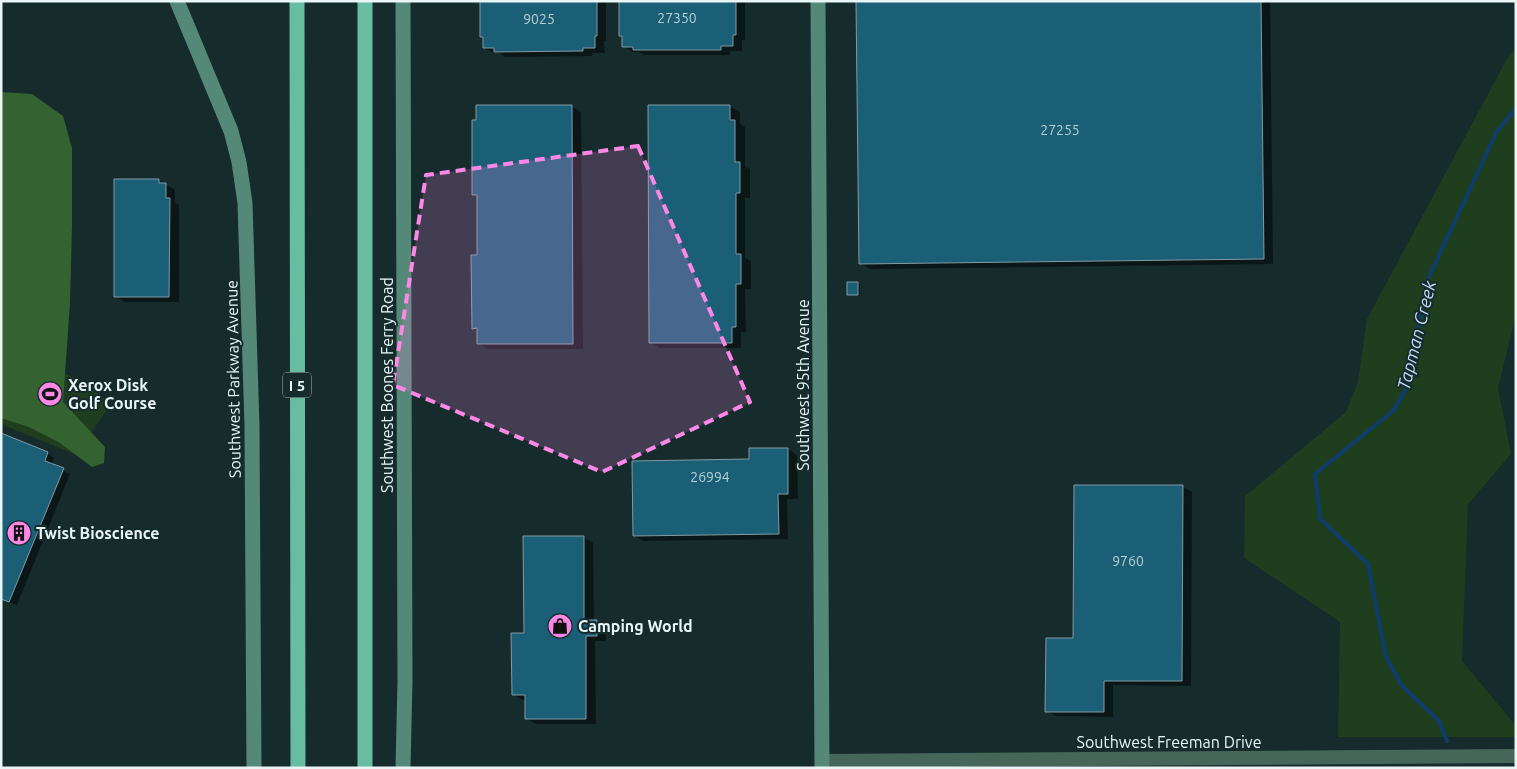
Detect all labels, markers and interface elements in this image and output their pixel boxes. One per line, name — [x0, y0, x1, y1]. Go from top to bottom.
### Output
house number: 27350 — [657, 10, 697, 26]
house number: 9025 — [523, 11, 555, 27]
house number: 27255 — [1040, 122, 1080, 138]
street label: Southwest Boones Ferry Road — [378, 277, 396, 493]
water label: Tapman Creek — [1393, 277, 1439, 392]
street label: Southwest Parkway Avenue — [222, 280, 244, 478]
street label: Southwest 95th Avenue — [794, 299, 812, 471]
road number: I 5 — [283, 372, 311, 398]
place label: Xerox Disk Golf Course — [68, 376, 156, 412]
sports icon: Xerox Disk Golf Course — [37, 381, 63, 407]
house number: 26994 — [690, 469, 730, 485]
building icon: Twist Bioscience — [6, 520, 32, 546]
place label: Twist Bioscience — [36, 524, 160, 542]
house number: 9760 — [1112, 553, 1144, 569]
shop icon: Camping World — [547, 613, 573, 639]
place label: Camping World — [578, 617, 693, 635]
street label: Southwest Freeman Drive — [1077, 733, 1261, 751]

